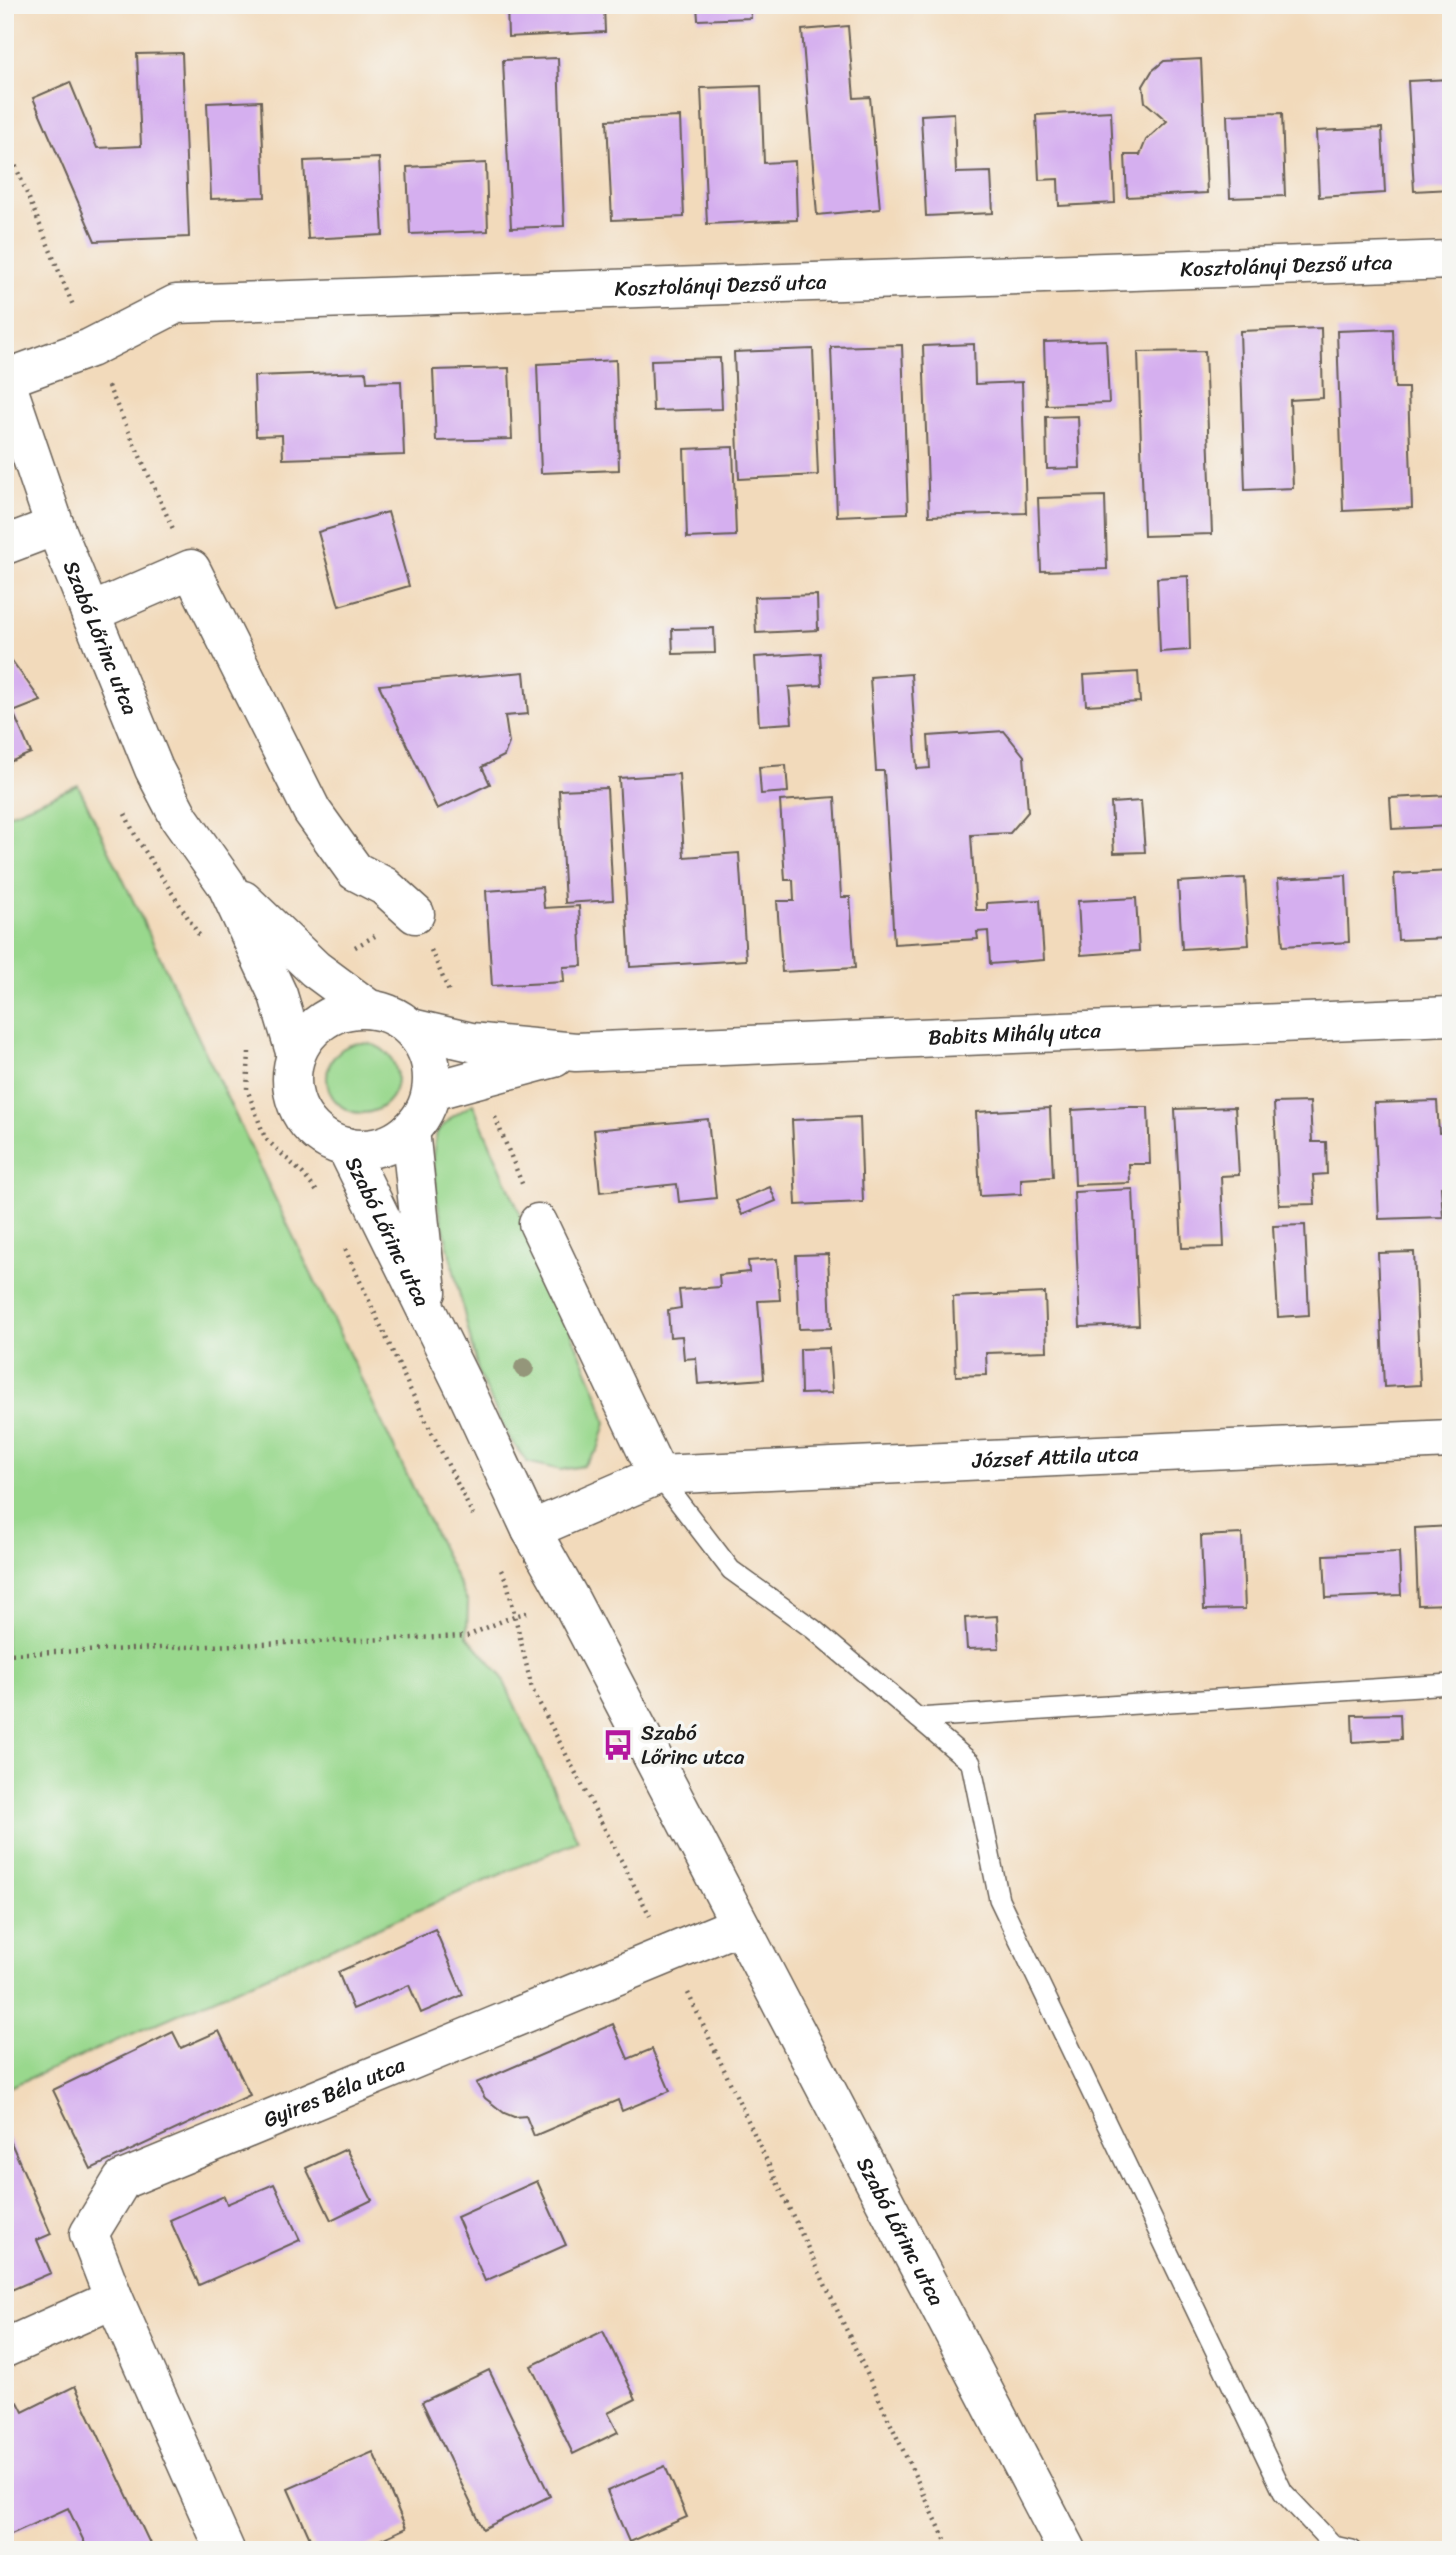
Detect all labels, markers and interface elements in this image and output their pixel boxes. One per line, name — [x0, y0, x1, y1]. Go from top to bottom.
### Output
street label: Kosztolányi Dezső utca — [1180, 243, 1393, 288]
street label: Kosztolányi Dezső utca — [614, 263, 828, 308]
street label: Szabó Lőrinc utca — [52, 555, 149, 721]
street label: Babits Mihály utca — [928, 1011, 1102, 1056]
street label: Szabó Lőrinc utca — [334, 1149, 441, 1314]
street label: József Attila utca — [970, 1434, 1139, 1480]
place label: Szabó Lőrinc utca — [641, 1714, 745, 1776]
bus stop icon: Szabó Lőrinc utca — [601, 1728, 635, 1762]
street label: Gyires Béla utca — [257, 2046, 412, 2139]
street label: Szabó Lőrinc utca — [846, 2150, 955, 2313]

